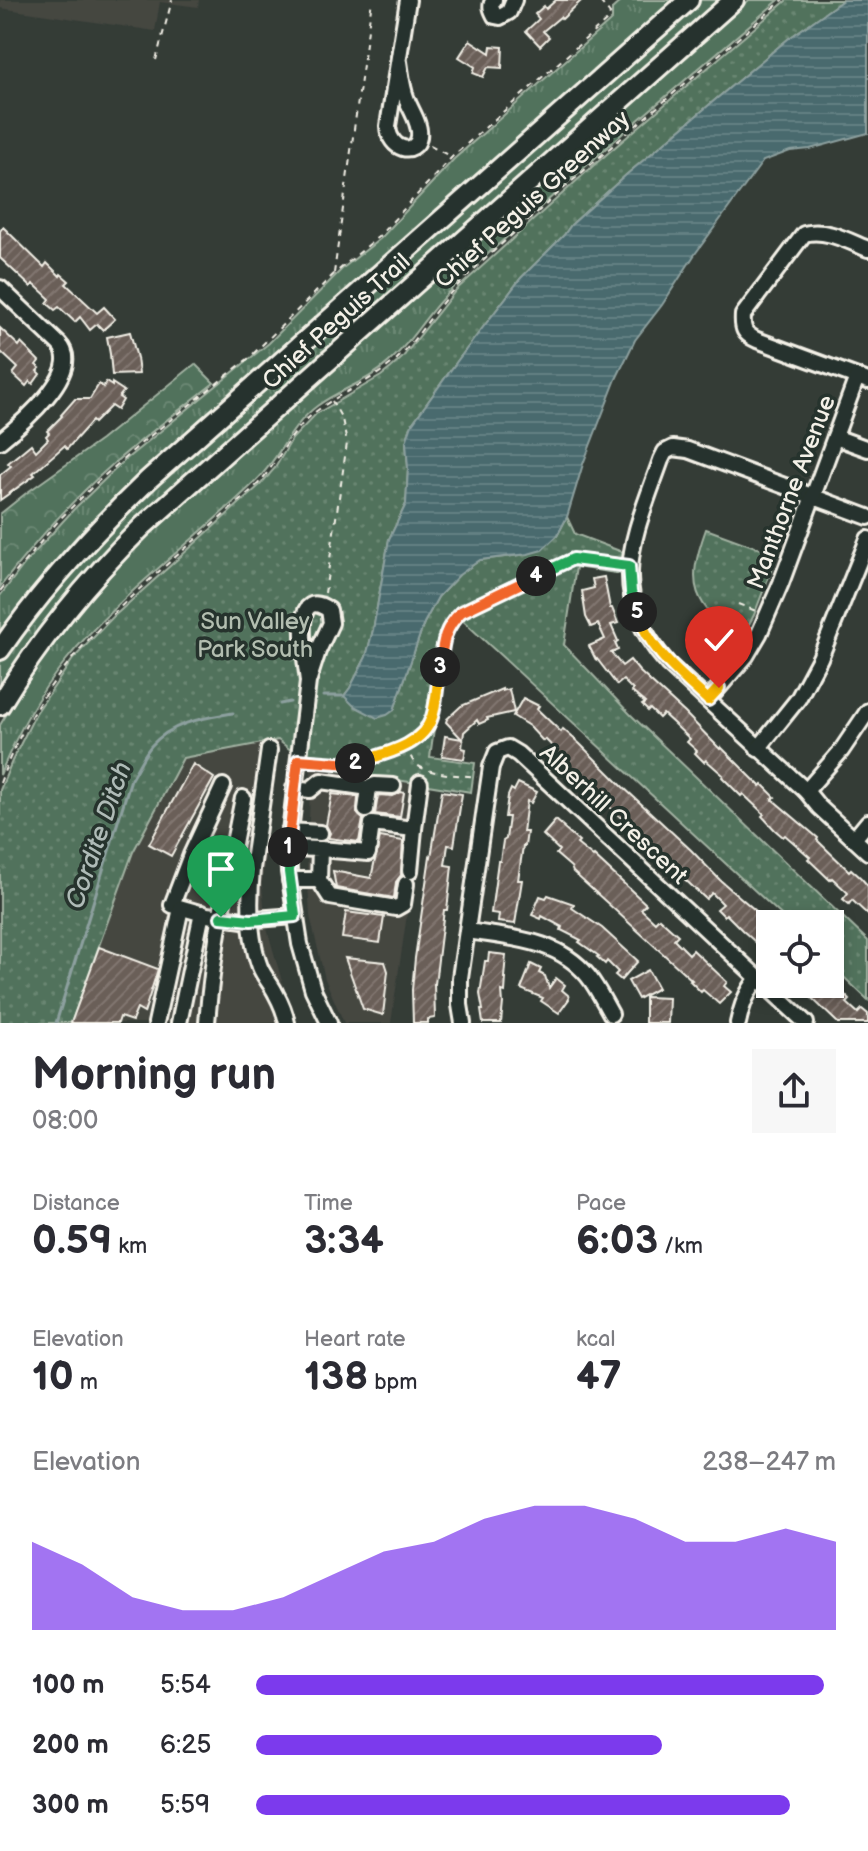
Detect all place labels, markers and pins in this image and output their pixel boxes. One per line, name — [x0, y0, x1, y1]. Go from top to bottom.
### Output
pin: 4 — [516, 556, 556, 596]
pin: 5 — [617, 592, 657, 632]
pin — [685, 606, 753, 688]
pin: 3 — [420, 647, 460, 687]
pin: 2 — [335, 743, 375, 783]
pin: 1 — [268, 827, 308, 867]
pin — [187, 835, 255, 917]

